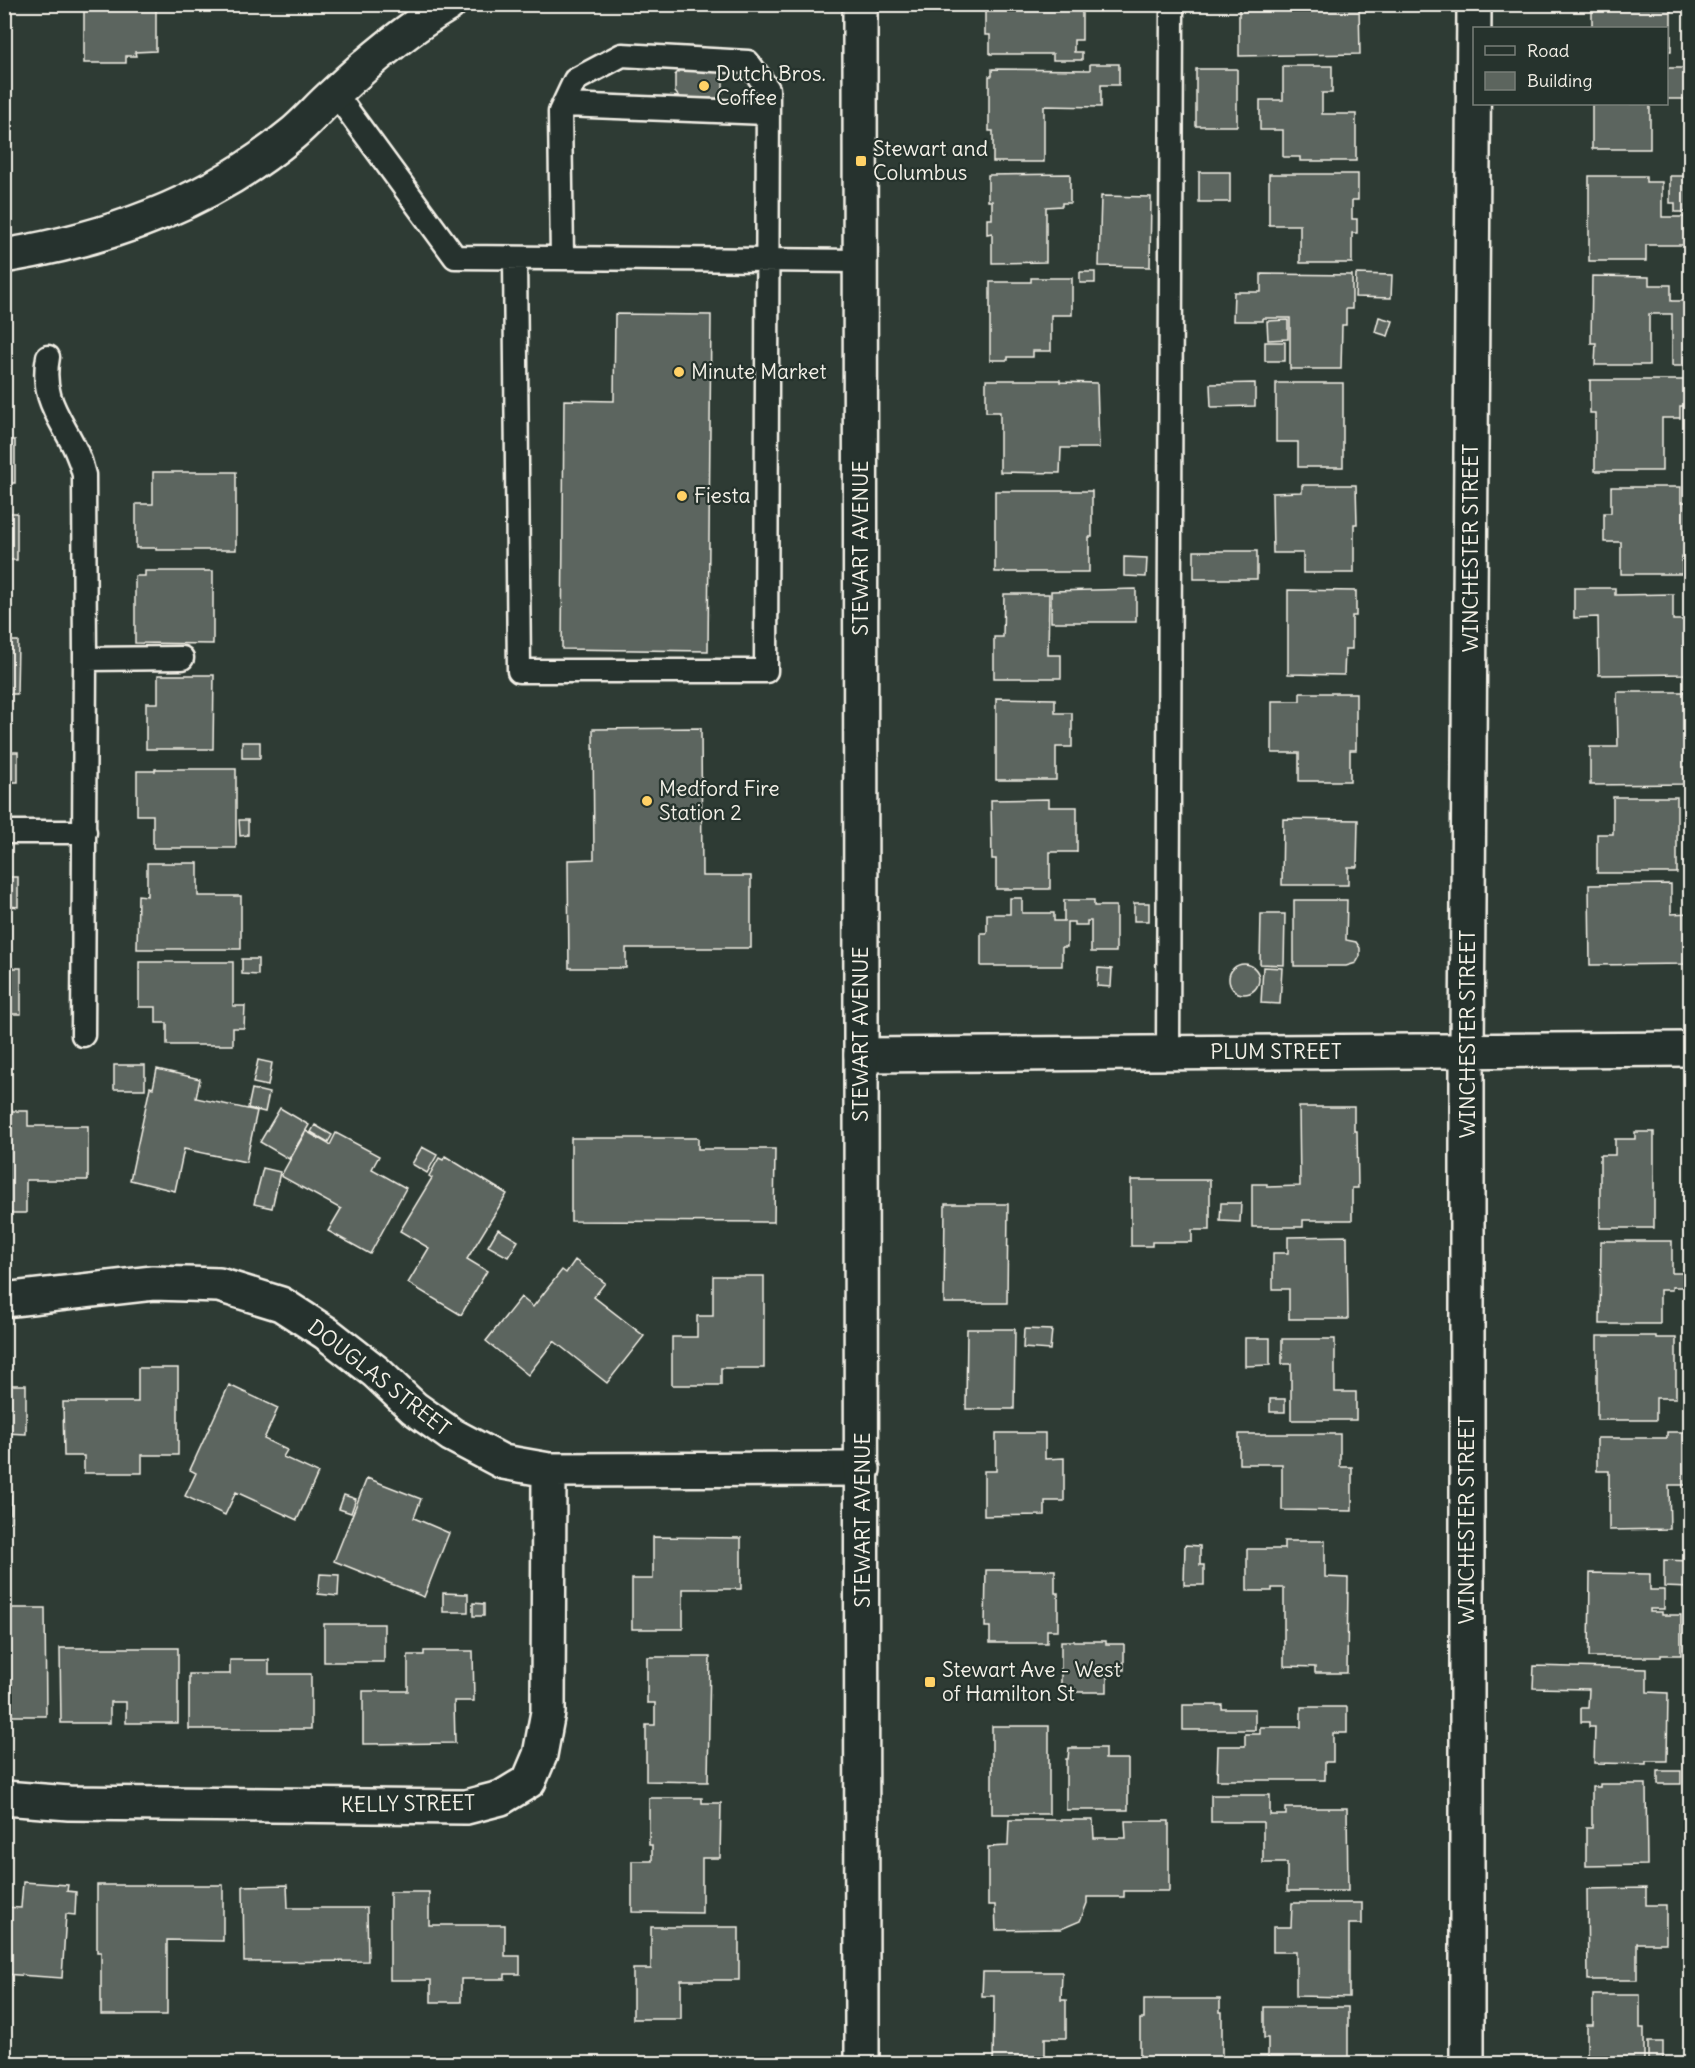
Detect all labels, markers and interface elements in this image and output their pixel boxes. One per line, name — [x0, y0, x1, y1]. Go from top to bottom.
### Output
legend — [1473, 27, 1668, 105]
text: Road — [1527, 39, 1570, 62]
place label: Dutch Bros. Coffee — [716, 60, 826, 111]
text: Building — [1527, 69, 1592, 92]
marker: Dutch Bros. Coffee — [697, 79, 711, 93]
place label: Stewart and Columbus — [873, 135, 988, 186]
marker: Stewart and Columbus — [854, 154, 868, 168]
place label: Minute Market — [691, 358, 827, 385]
marker: Minute Market — [672, 365, 686, 379]
street label: WINCHESTER STREET — [1457, 444, 1484, 652]
street label: STEWART AVENUE — [847, 460, 874, 636]
place label: Fiesta — [694, 482, 751, 509]
marker: Fiesta — [675, 489, 689, 503]
place label: Medford Fire Station 2 — [659, 775, 780, 826]
marker: Medford Fire Station 2 — [640, 794, 654, 808]
street label: WINCHESTER STREET — [1454, 930, 1481, 1138]
street label: STEWART AVENUE — [847, 946, 874, 1122]
street label: PLUM STREET — [1210, 1038, 1342, 1065]
street label: DOUGLAS STREET — [303, 1313, 456, 1442]
street label: WINCHESTER STREET — [1453, 1416, 1480, 1624]
street label: STEWART AVENUE — [849, 1432, 876, 1608]
place label: Stewart Ave - West of Hamilton St — [942, 1656, 1121, 1707]
marker: Stewart Ave - West of Hamilton St — [923, 1675, 937, 1689]
street label: KELLY STREET — [341, 1789, 475, 1818]

